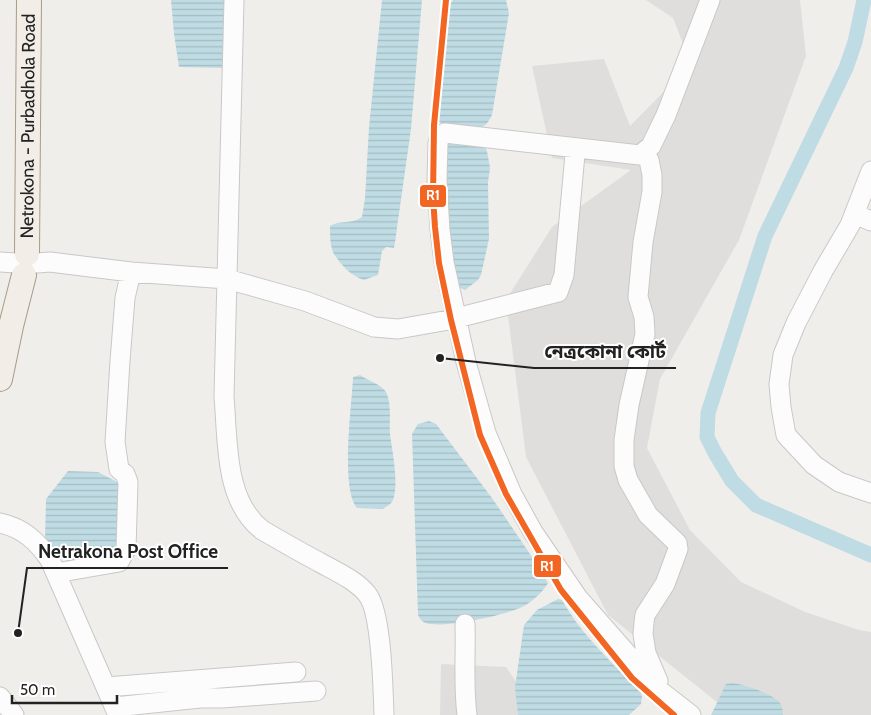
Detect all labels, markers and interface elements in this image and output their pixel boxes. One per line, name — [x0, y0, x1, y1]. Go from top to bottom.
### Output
street label: Netrokona - Purbadhola Road — [16, 14, 40, 238]
line badge: R1 — [419, 184, 447, 208]
text: R1 — [426, 186, 440, 204]
callout: নেত্রকোনা কোর্ট — [534, 334, 676, 368]
text: নেত্রকোনা কোর্ট — [544, 339, 666, 363]
callout: Netrakona Post Office — [27, 534, 228, 568]
text: Netrakona Post Office — [38, 540, 218, 563]
line badge: R1 — [533, 554, 562, 578]
text: R1 — [540, 557, 554, 575]
scale bar — [12, 672, 118, 704]
text: 50 m — [20, 681, 55, 699]

